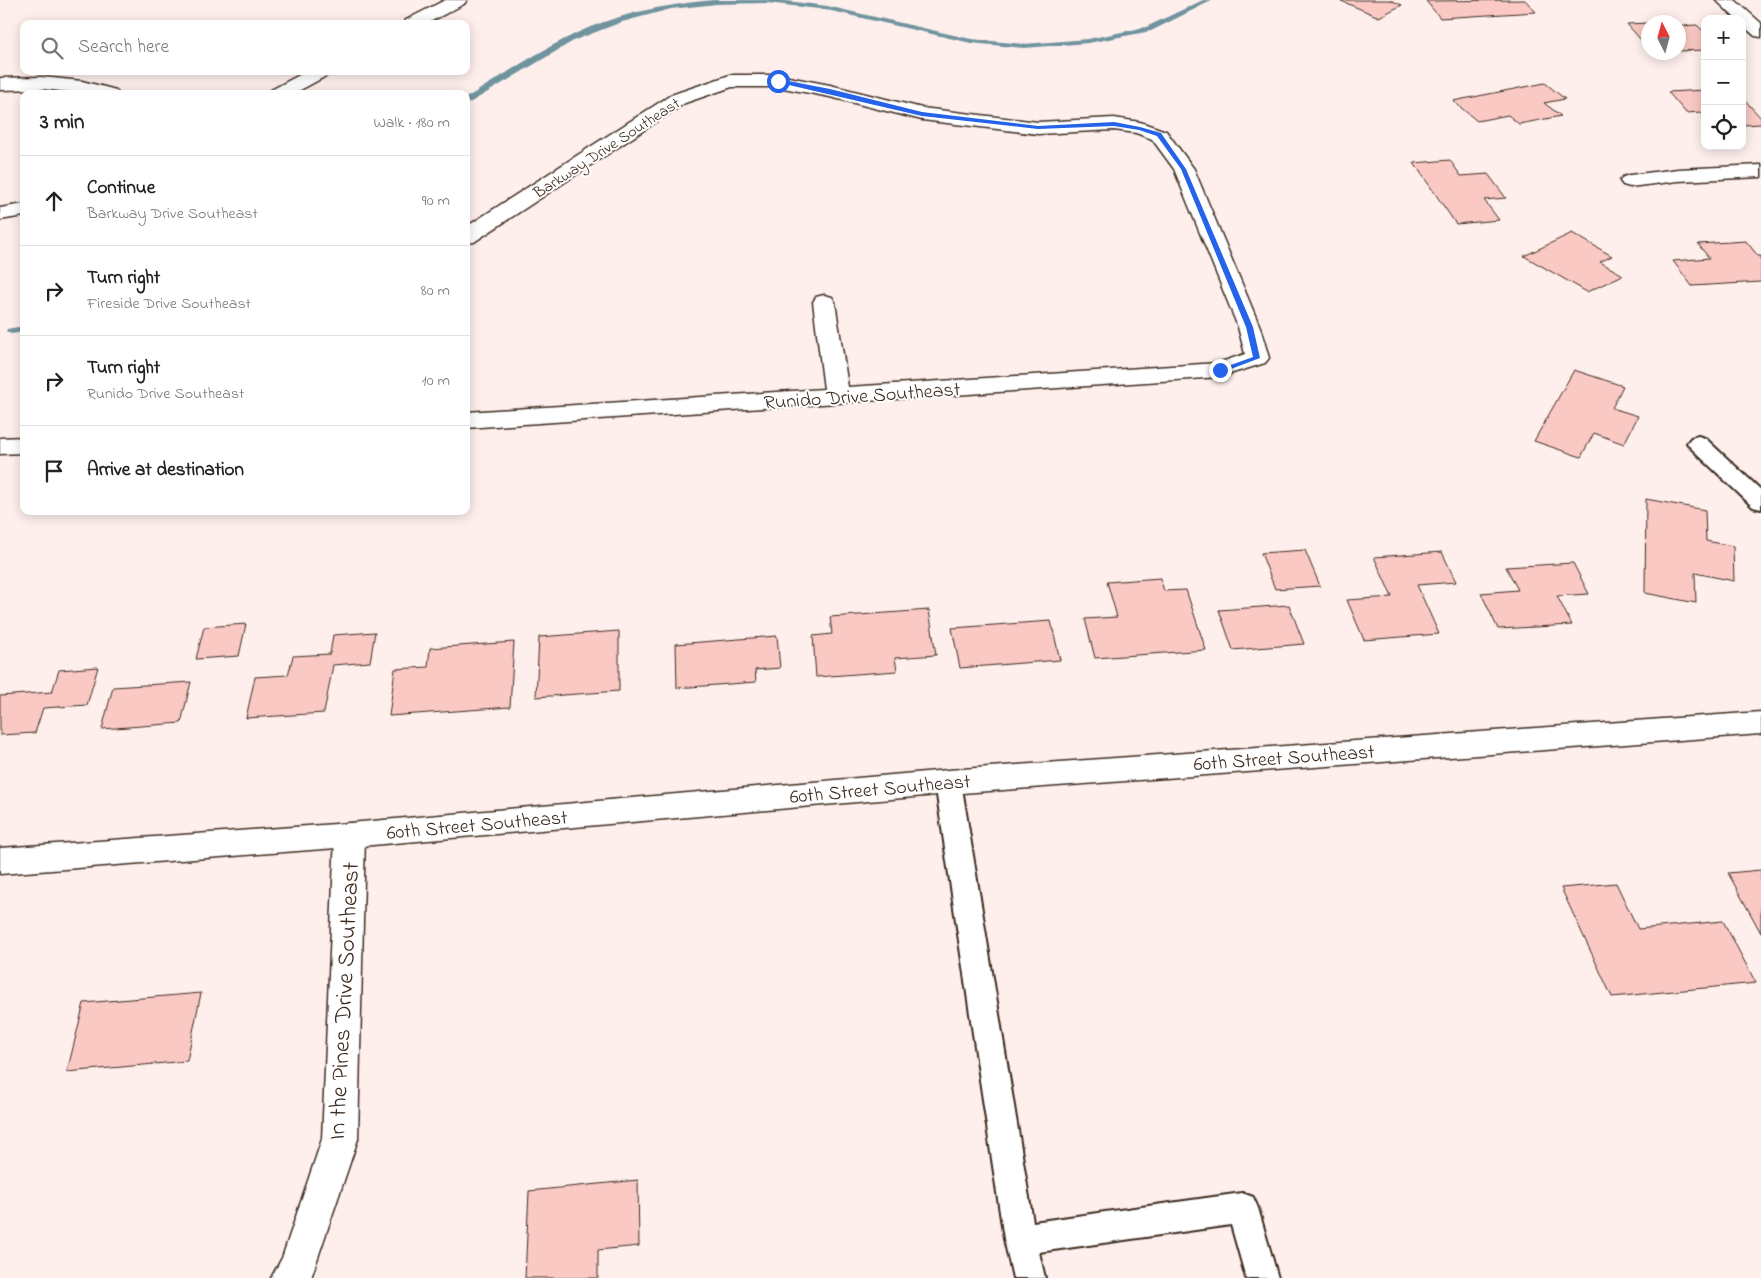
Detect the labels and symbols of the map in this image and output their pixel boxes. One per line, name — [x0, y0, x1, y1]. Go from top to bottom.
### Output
north arrow — [1641, 15, 1686, 60]
route start — [767, 70, 790, 93]
street label: Barkway Drive Southeast — [528, 92, 686, 206]
route end — [1209, 359, 1232, 382]
street label: Runido Drive Southeast — [763, 376, 962, 419]
street label: 60th Street Southeast — [1193, 739, 1376, 780]
street label: 60th Street Southeast — [789, 768, 972, 813]
street label: 60th Street Southeast — [386, 804, 569, 849]
street label: In the Pines Drive Southeast — [321, 861, 370, 1141]

